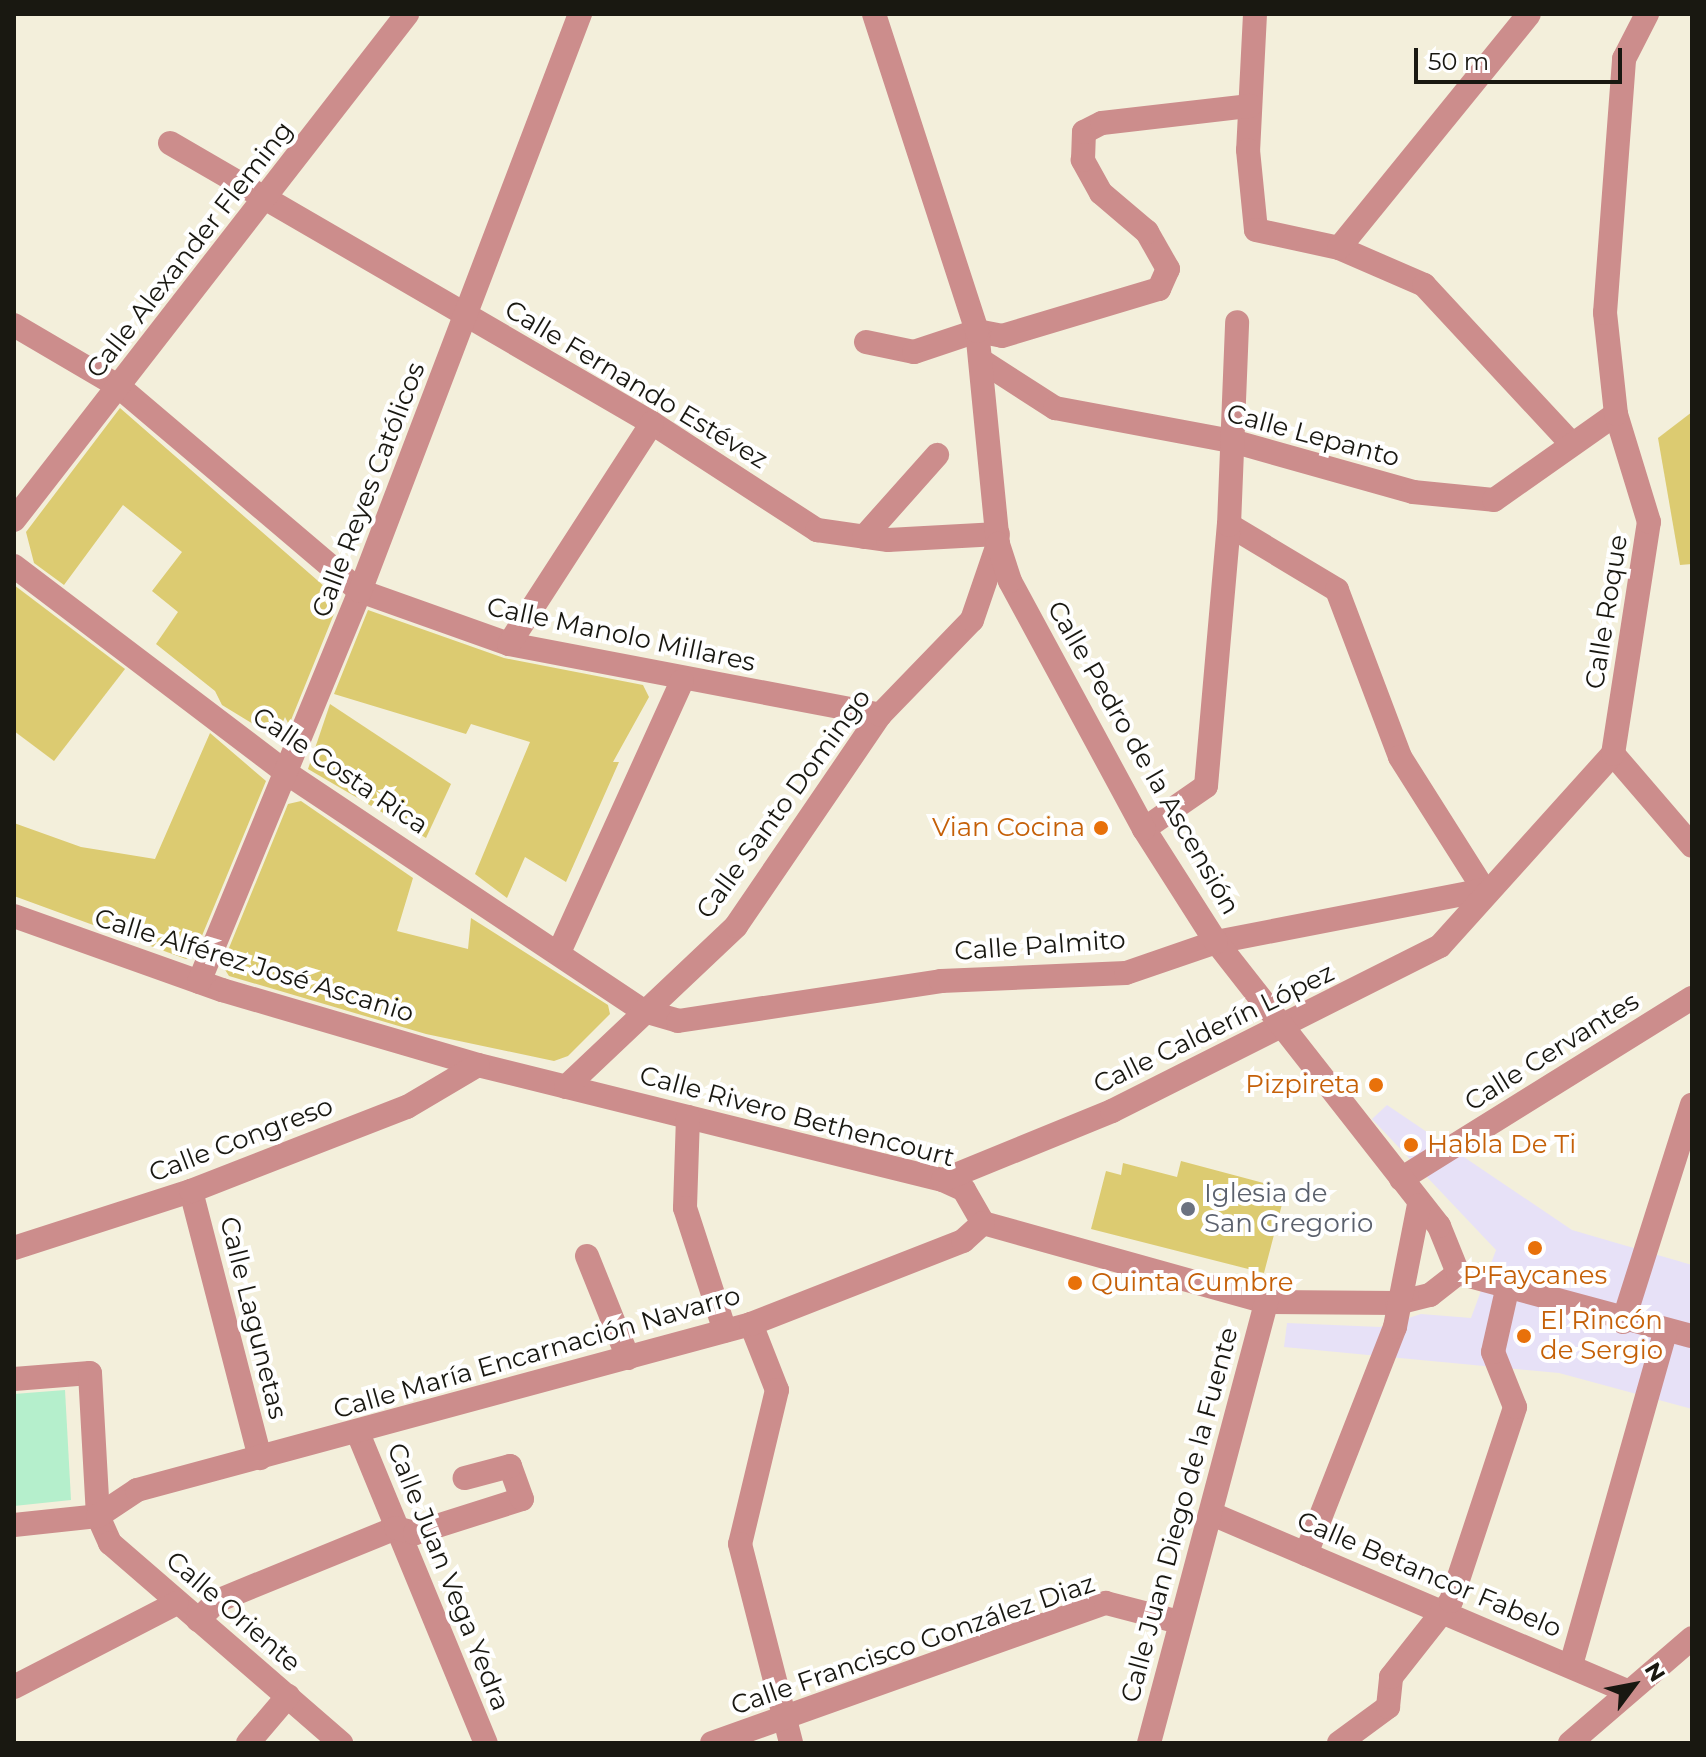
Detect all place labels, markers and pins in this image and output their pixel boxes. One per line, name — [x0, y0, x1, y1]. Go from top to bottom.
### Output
place label: Vian Cocina — [932, 812, 1085, 844]
marker: Vian Cocina — [1092, 819, 1110, 837]
place label: Pizpireta — [1245, 1069, 1360, 1101]
marker: Pizpireta — [1367, 1076, 1385, 1094]
place label: Habla De Ti — [1427, 1129, 1576, 1161]
marker: Habla De Ti — [1402, 1136, 1420, 1154]
place label: Iglesia de San Gregorio — [1204, 1178, 1373, 1240]
marker: Iglesia de San Gregorio — [1179, 1200, 1197, 1218]
marker: P'Faycanes — [1526, 1239, 1544, 1257]
place label: P'Faycanes — [1463, 1260, 1607, 1292]
place label: Quinta Cumbre — [1091, 1267, 1294, 1299]
marker: Quinta Cumbre — [1066, 1274, 1084, 1292]
place label: El Rincón de Sergio — [1540, 1305, 1663, 1366]
marker: El Rincón de Sergio — [1515, 1327, 1533, 1345]

